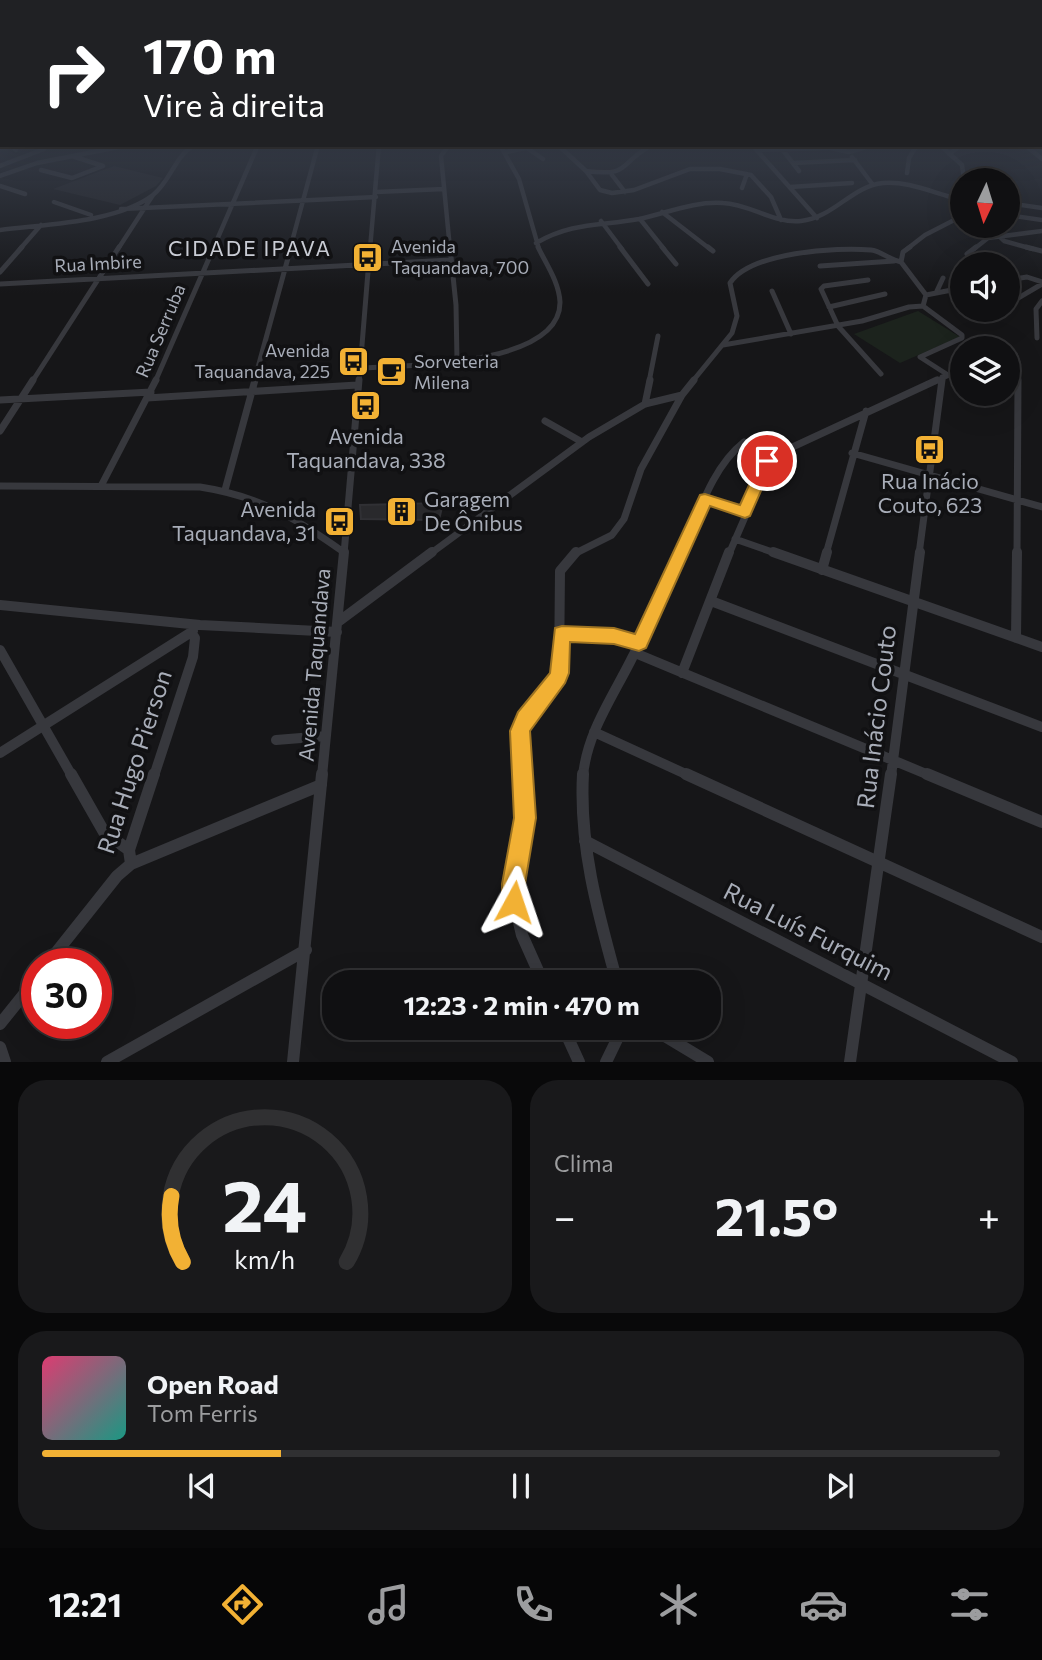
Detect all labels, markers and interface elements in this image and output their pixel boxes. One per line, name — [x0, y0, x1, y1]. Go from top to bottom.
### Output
text: 170 m — [143, 24, 276, 84]
icon: right — [28, 28, 119, 119]
text: Vire à direita — [143, 84, 325, 124]
north arrow — [950, 168, 1020, 238]
map controls — [950, 168, 1020, 406]
district label: CIDADE IPAVA — [168, 235, 332, 260]
place label: Avenida Taquandava, 700 — [391, 235, 529, 278]
bus stop icon: Avenida Taquandava, 700 — [351, 240, 385, 274]
street label: Rua Imbire — [54, 250, 142, 276]
button: sound — [950, 252, 1020, 322]
street label: Rua Serruba — [131, 281, 190, 381]
button: layers — [950, 336, 1020, 406]
place label: Avenida Taquandava, 225 — [194, 339, 330, 382]
bus stop icon: Avenida Taquandava, 225 — [336, 344, 370, 378]
place label: Sorveteria Milena — [414, 350, 499, 393]
cafe icon: Sorveteria Milena — [374, 355, 408, 389]
bus stop icon: Avenida Taquandava, 338 — [349, 388, 383, 422]
place label: Avenida Taquandava, 338 — [286, 423, 446, 472]
pin — [737, 431, 797, 491]
bus stop icon: Rua Inácio Couto, 623 — [913, 433, 947, 467]
icon: arrive — [748, 442, 786, 480]
place label: Rua Inácio Couto, 623 — [878, 468, 982, 517]
place label: Garagem De Ônibus — [424, 486, 523, 535]
building icon: Garagem De Ônibus — [384, 495, 418, 529]
place label: Avenida Taquandava, 31 — [172, 496, 316, 545]
bus stop icon: Avenida Taquandava, 31 — [322, 505, 356, 539]
street label: Avenida Taquandava — [293, 567, 334, 762]
street label: Rua Inácio Couto — [850, 623, 901, 810]
street label: Rua Hugo Pierson — [90, 666, 177, 857]
position arrow — [477, 865, 551, 939]
street label: Rua Luís Furquim — [719, 876, 898, 986]
speed limit sign: 30 — [21, 948, 112, 1039]
text: 12:23 · 2 min · 470 m — [403, 989, 640, 1020]
text: Clima — [554, 1149, 614, 1177]
text: 24 — [222, 1159, 308, 1248]
text: 21.5° — [715, 1183, 838, 1247]
text: − — [554, 1192, 576, 1239]
text: + — [978, 1192, 1000, 1239]
text: km/h — [235, 1244, 295, 1274]
text: Open Road — [147, 1368, 279, 1399]
text: Tom Ferris — [147, 1399, 258, 1427]
icon: previous — [183, 1467, 221, 1505]
icon: pause — [502, 1467, 540, 1505]
icon: next — [821, 1467, 859, 1505]
icon: directions — [218, 1580, 267, 1629]
icon: music — [364, 1580, 413, 1629]
icon: phone — [509, 1580, 558, 1629]
icon: climate — [654, 1580, 703, 1629]
icon: car — [799, 1580, 848, 1629]
icon: filters — [945, 1580, 994, 1629]
text: 12:21 — [48, 1584, 122, 1624]

